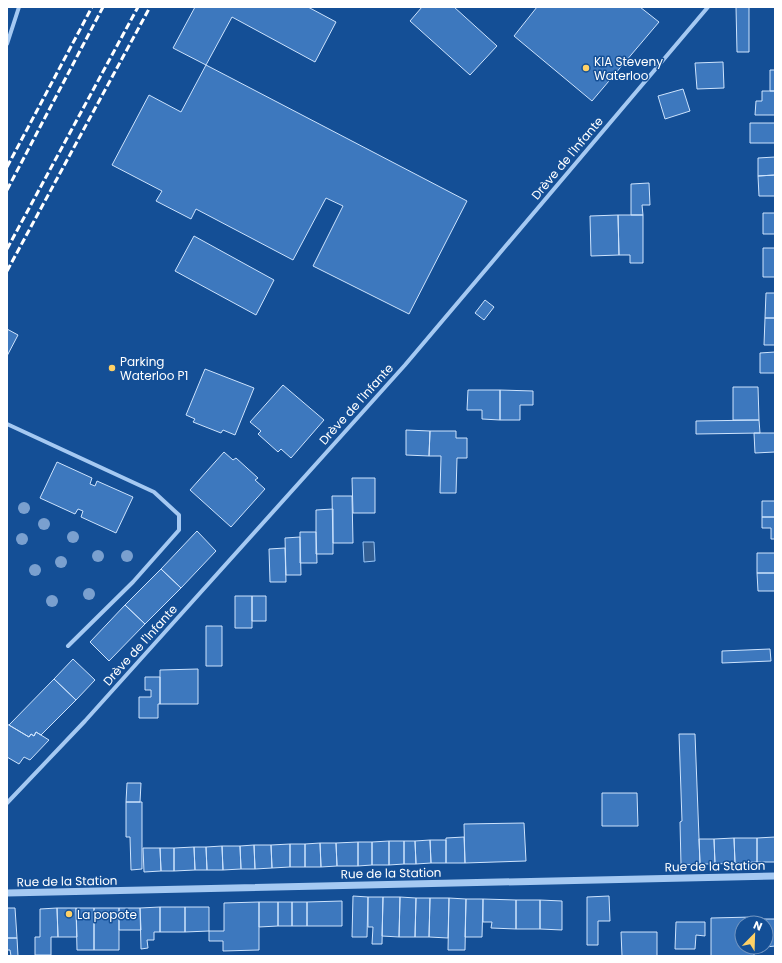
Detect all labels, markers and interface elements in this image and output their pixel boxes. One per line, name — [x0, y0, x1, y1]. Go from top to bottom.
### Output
place label: KIA Steveny Waterloo — [594, 53, 663, 84]
marker: KIA Steveny Waterloo — [581, 63, 591, 73]
street label: Drève de l'Infante — [527, 113, 607, 203]
place label: Parking Waterloo P1 — [120, 353, 188, 384]
street label: Drève de l'Infante — [315, 360, 397, 448]
marker: Parking Waterloo P1 — [107, 363, 117, 373]
street label: Drève de l'Infante — [99, 601, 181, 689]
street label: Rue de la Station — [664, 857, 766, 875]
street label: Rue de la Station — [340, 864, 442, 882]
street label: Rue de la Station — [16, 872, 118, 890]
place label: La popote — [77, 906, 137, 923]
marker: La popote — [64, 909, 74, 919]
north arrow — [734, 915, 774, 955]
text: N — [751, 917, 765, 935]

